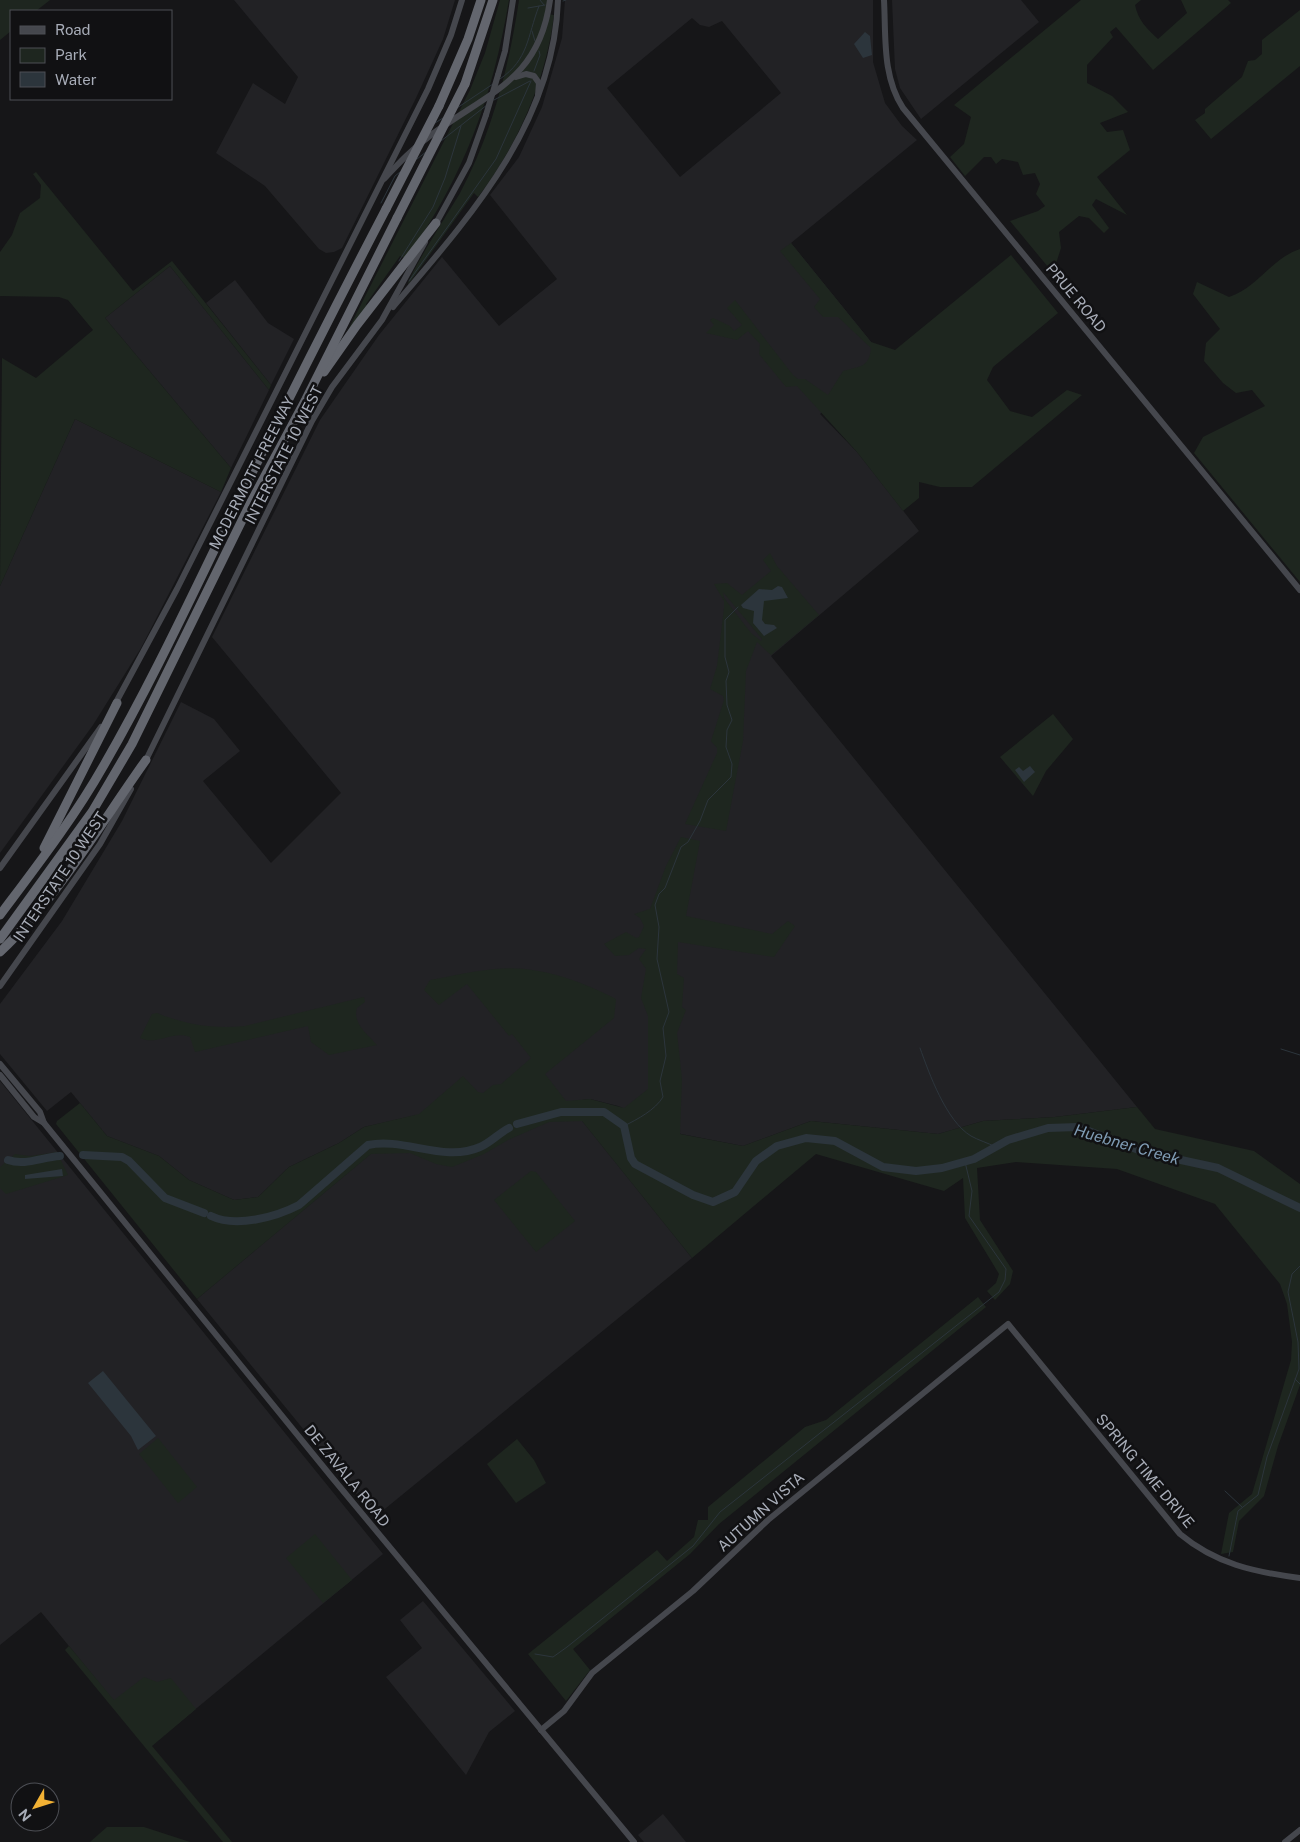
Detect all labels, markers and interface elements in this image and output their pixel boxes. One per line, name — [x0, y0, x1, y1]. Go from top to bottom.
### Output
legend — [10, 10, 172, 100]
text: Road — [55, 21, 91, 38]
text: Park — [55, 46, 87, 63]
text: Water — [55, 71, 97, 88]
street label: PRUE ROAD — [1043, 260, 1110, 335]
street label: INTERSTATE 10 WEST — [241, 383, 326, 527]
street label: MCDERMOTT FREEWAY — [206, 394, 297, 552]
street label: INTERSTATE 10 WEST — [10, 808, 110, 945]
water label: Huebner Creek — [1072, 1120, 1182, 1169]
street label: SPRING TIME DRIVE — [1093, 1410, 1198, 1531]
street label: DE ZAVALA ROAD — [301, 1422, 394, 1530]
street label: AUTUMN VISTA — [714, 1468, 808, 1555]
north arrow — [10, 1782, 60, 1832]
text: N — [15, 1806, 35, 1824]

